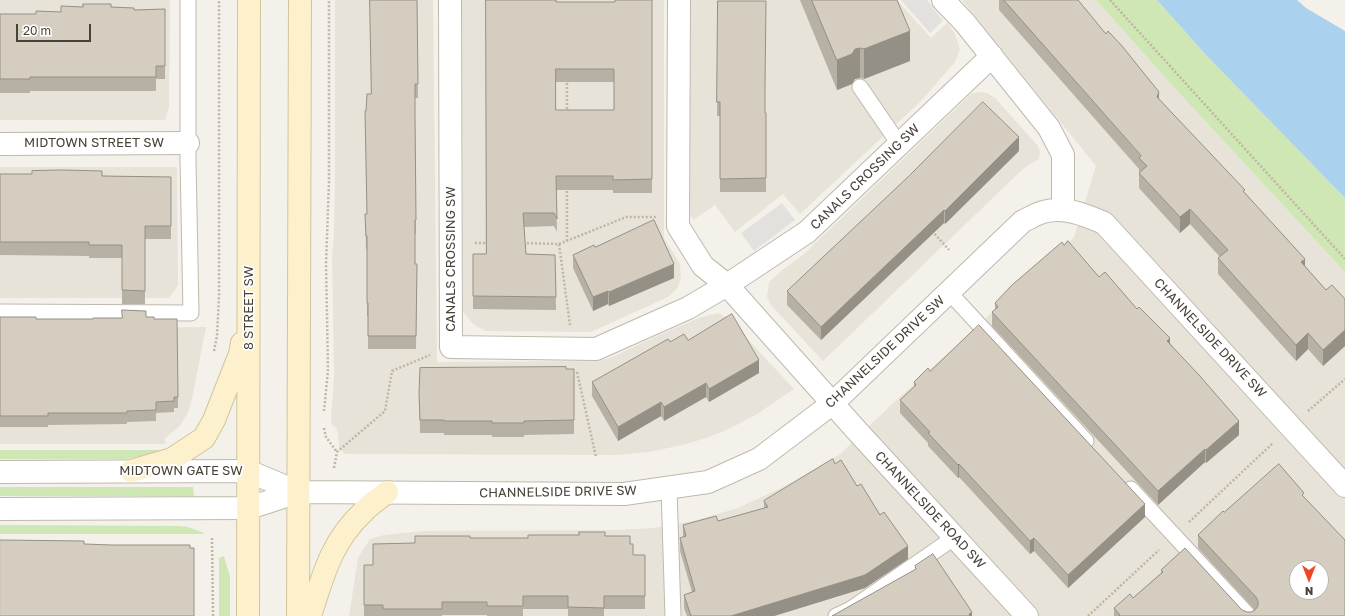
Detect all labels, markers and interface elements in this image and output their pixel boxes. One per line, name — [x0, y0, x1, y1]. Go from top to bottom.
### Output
scale bar — [18, 16, 93, 42]
text: 20 m — [23, 23, 51, 38]
street label: CANALS CROSSING SW — [807, 121, 923, 233]
street label: MIDTOWN STREET SW — [24, 135, 164, 151]
street label: CANALS CROSSING SW — [443, 186, 459, 332]
street label: 8 STREET SW — [241, 266, 257, 350]
street label: CHANNELSIDE DRIVE SW — [1151, 275, 1269, 401]
street label: CHANNELSIDE DRIVE SW — [822, 293, 948, 411]
street label: CHANNELSIDE ROAD SW — [871, 448, 989, 572]
street label: MIDTOWN GATE SW — [119, 463, 243, 479]
street label: CHANNELSIDE DRIVE SW — [479, 483, 637, 501]
north arrow — [1289, 560, 1329, 600]
text: N — [1305, 585, 1313, 598]

